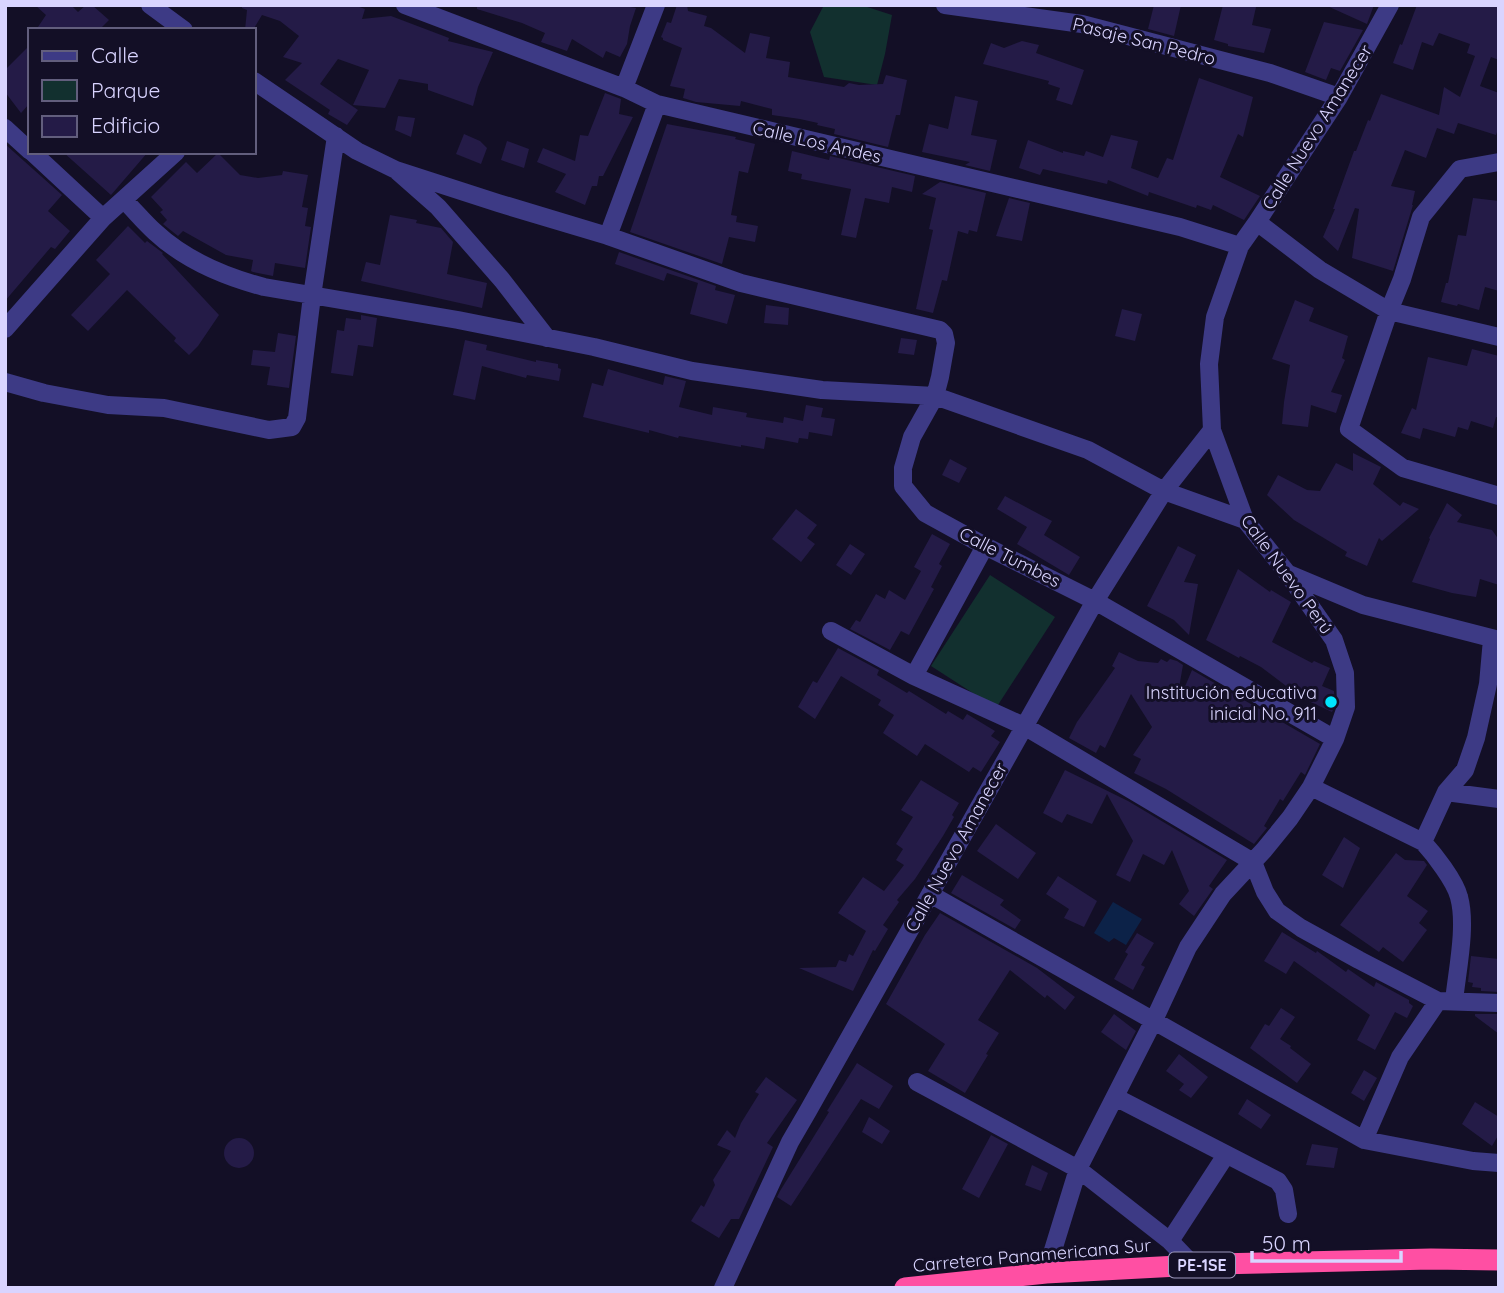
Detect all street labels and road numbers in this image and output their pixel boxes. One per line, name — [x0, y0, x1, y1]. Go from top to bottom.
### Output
street label: Pasaje San Pedro — [1070, 12, 1218, 70]
street label: Calle Nuevo Amanecer — [1257, 40, 1377, 214]
street label: Calle Los Andes — [750, 116, 884, 168]
street label: Calle Nuevo Perú — [1236, 510, 1338, 638]
street label: Calle Tumbes — [955, 522, 1065, 592]
street label: Calle Nuevo Amanecer — [900, 758, 1012, 936]
street label: Carretera Panamericana Sur — [912, 1233, 1152, 1277]
road number: PE-1SE — [1169, 1252, 1235, 1278]

